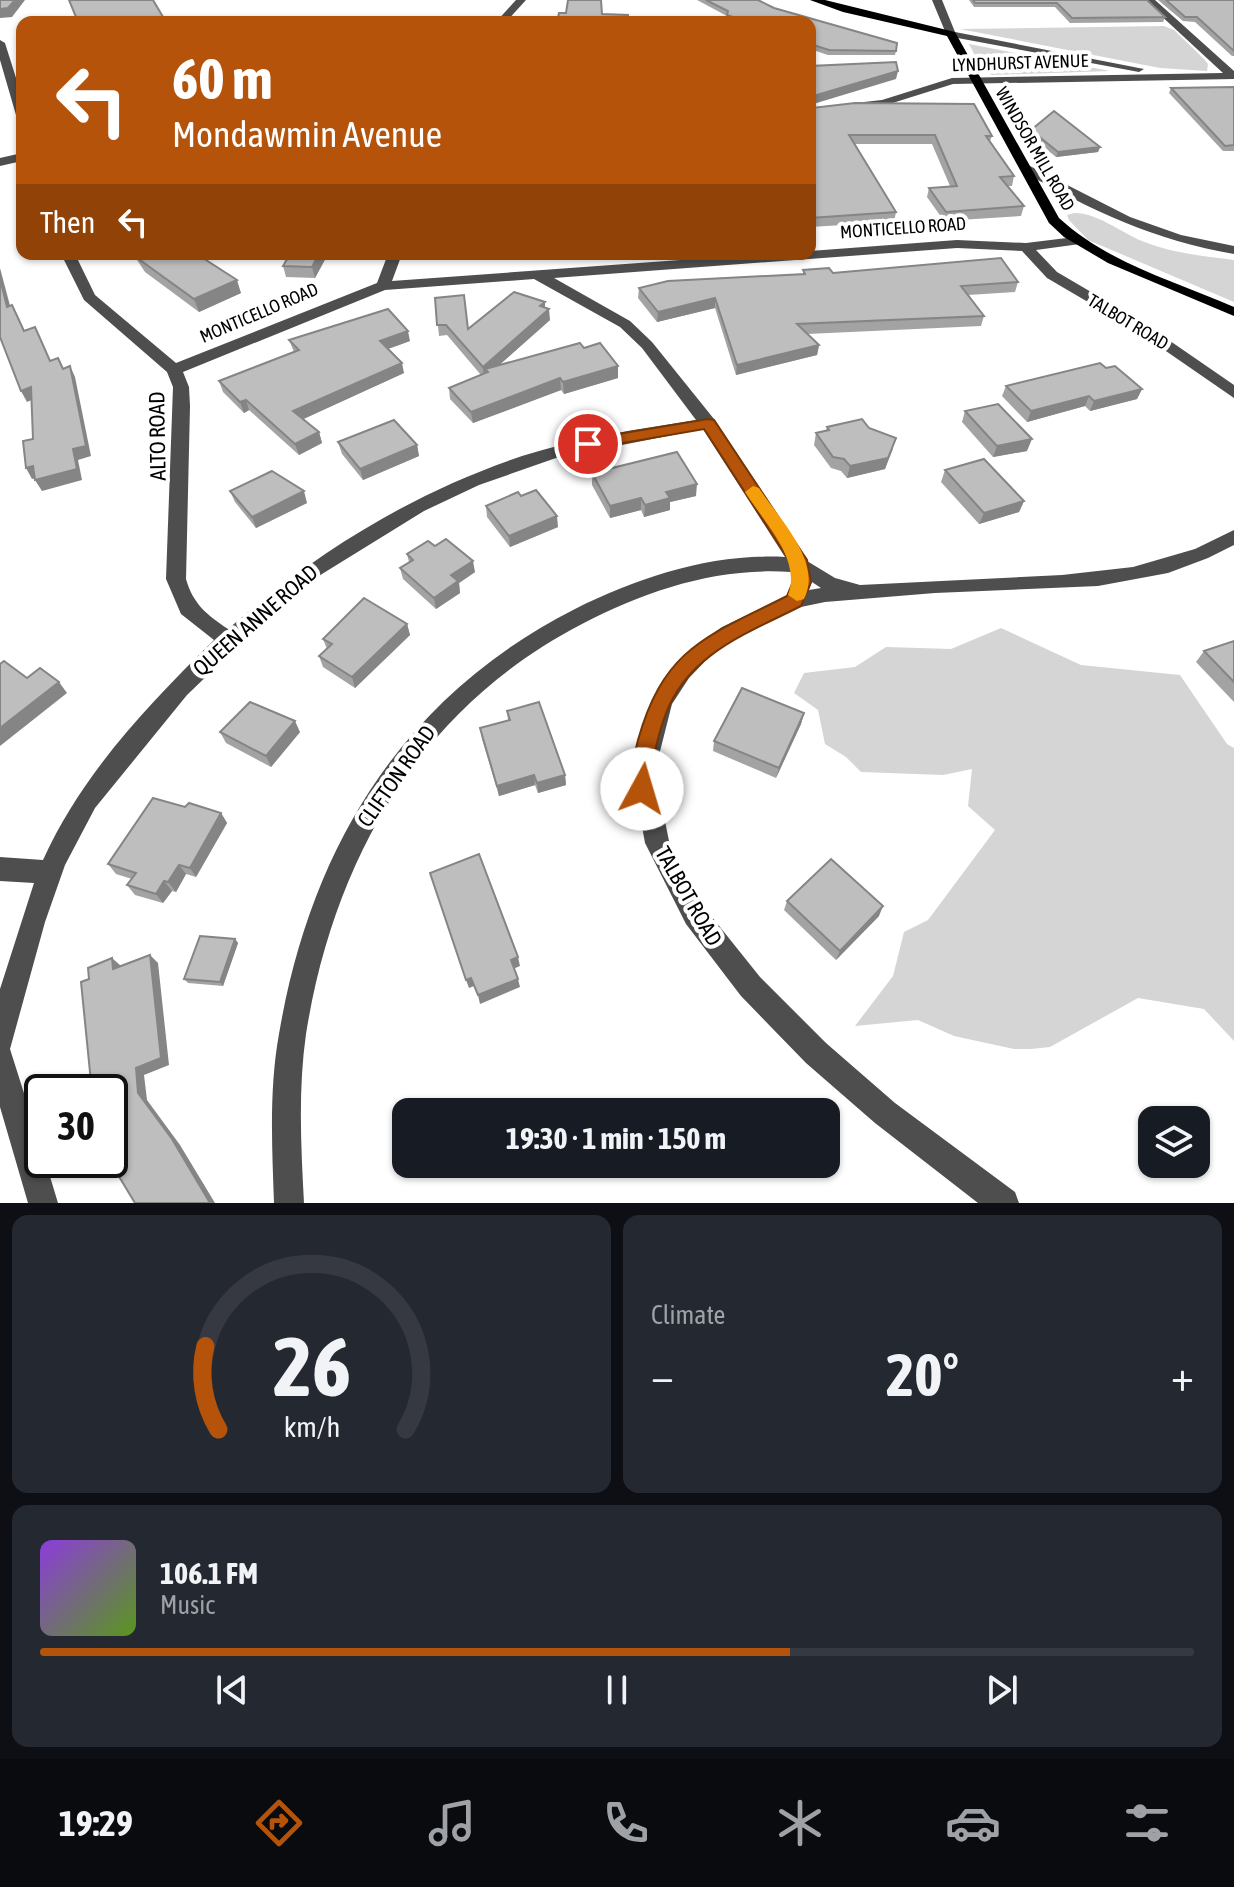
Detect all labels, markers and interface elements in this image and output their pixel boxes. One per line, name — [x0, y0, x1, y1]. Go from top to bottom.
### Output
text: 60 m — [172, 47, 273, 111]
icon: left — [40, 48, 144, 152]
street label: LYNDHURST AVENUE — [952, 50, 1089, 75]
street label: WINDSOR MILL ROAD — [992, 83, 1079, 214]
text: Mondawmin Avenue — [172, 113, 442, 155]
icon: left — [111, 200, 155, 244]
text: Then — [40, 205, 95, 239]
street label: MONTICELLO ROAD — [839, 213, 967, 242]
street label: MONTICELLO ROAD — [197, 278, 321, 347]
street label: TALBOT ROAD — [1084, 289, 1172, 354]
street label: ALTO ROAD — [143, 391, 171, 481]
pin — [554, 410, 622, 478]
icon: arrive — [566, 422, 610, 466]
street label: QUEEN ANNE ROAD — [187, 559, 323, 681]
street label: CLIFTON ROAD — [352, 720, 440, 832]
position arrow — [600, 747, 684, 831]
street label: TALBOT ROAD — [650, 842, 728, 950]
speed limit sign: 30 — [24, 1074, 128, 1178]
map controls — [1138, 1106, 1210, 1178]
button: layers — [1138, 1106, 1210, 1178]
text: 19:30 · 1 min · 150 m — [506, 1121, 726, 1155]
text: Climate — [651, 1300, 725, 1330]
text: 26 — [272, 1318, 351, 1414]
text: 20° — [886, 1340, 959, 1409]
text: − — [651, 1350, 674, 1400]
text: + — [1171, 1350, 1194, 1400]
text: km/h — [283, 1410, 340, 1443]
text: 106.1 FM — [160, 1556, 258, 1590]
text: Music — [160, 1590, 215, 1620]
icon: previous — [210, 1668, 254, 1712]
icon: pause — [595, 1668, 639, 1712]
icon: next — [980, 1668, 1024, 1712]
icon: directions — [251, 1795, 307, 1851]
icon: music — [424, 1795, 480, 1851]
icon: phone — [598, 1795, 654, 1851]
icon: climate — [772, 1795, 828, 1851]
icon: car — [945, 1795, 1001, 1851]
icon: filters — [1119, 1795, 1175, 1851]
text: 19:29 — [59, 1802, 133, 1844]

